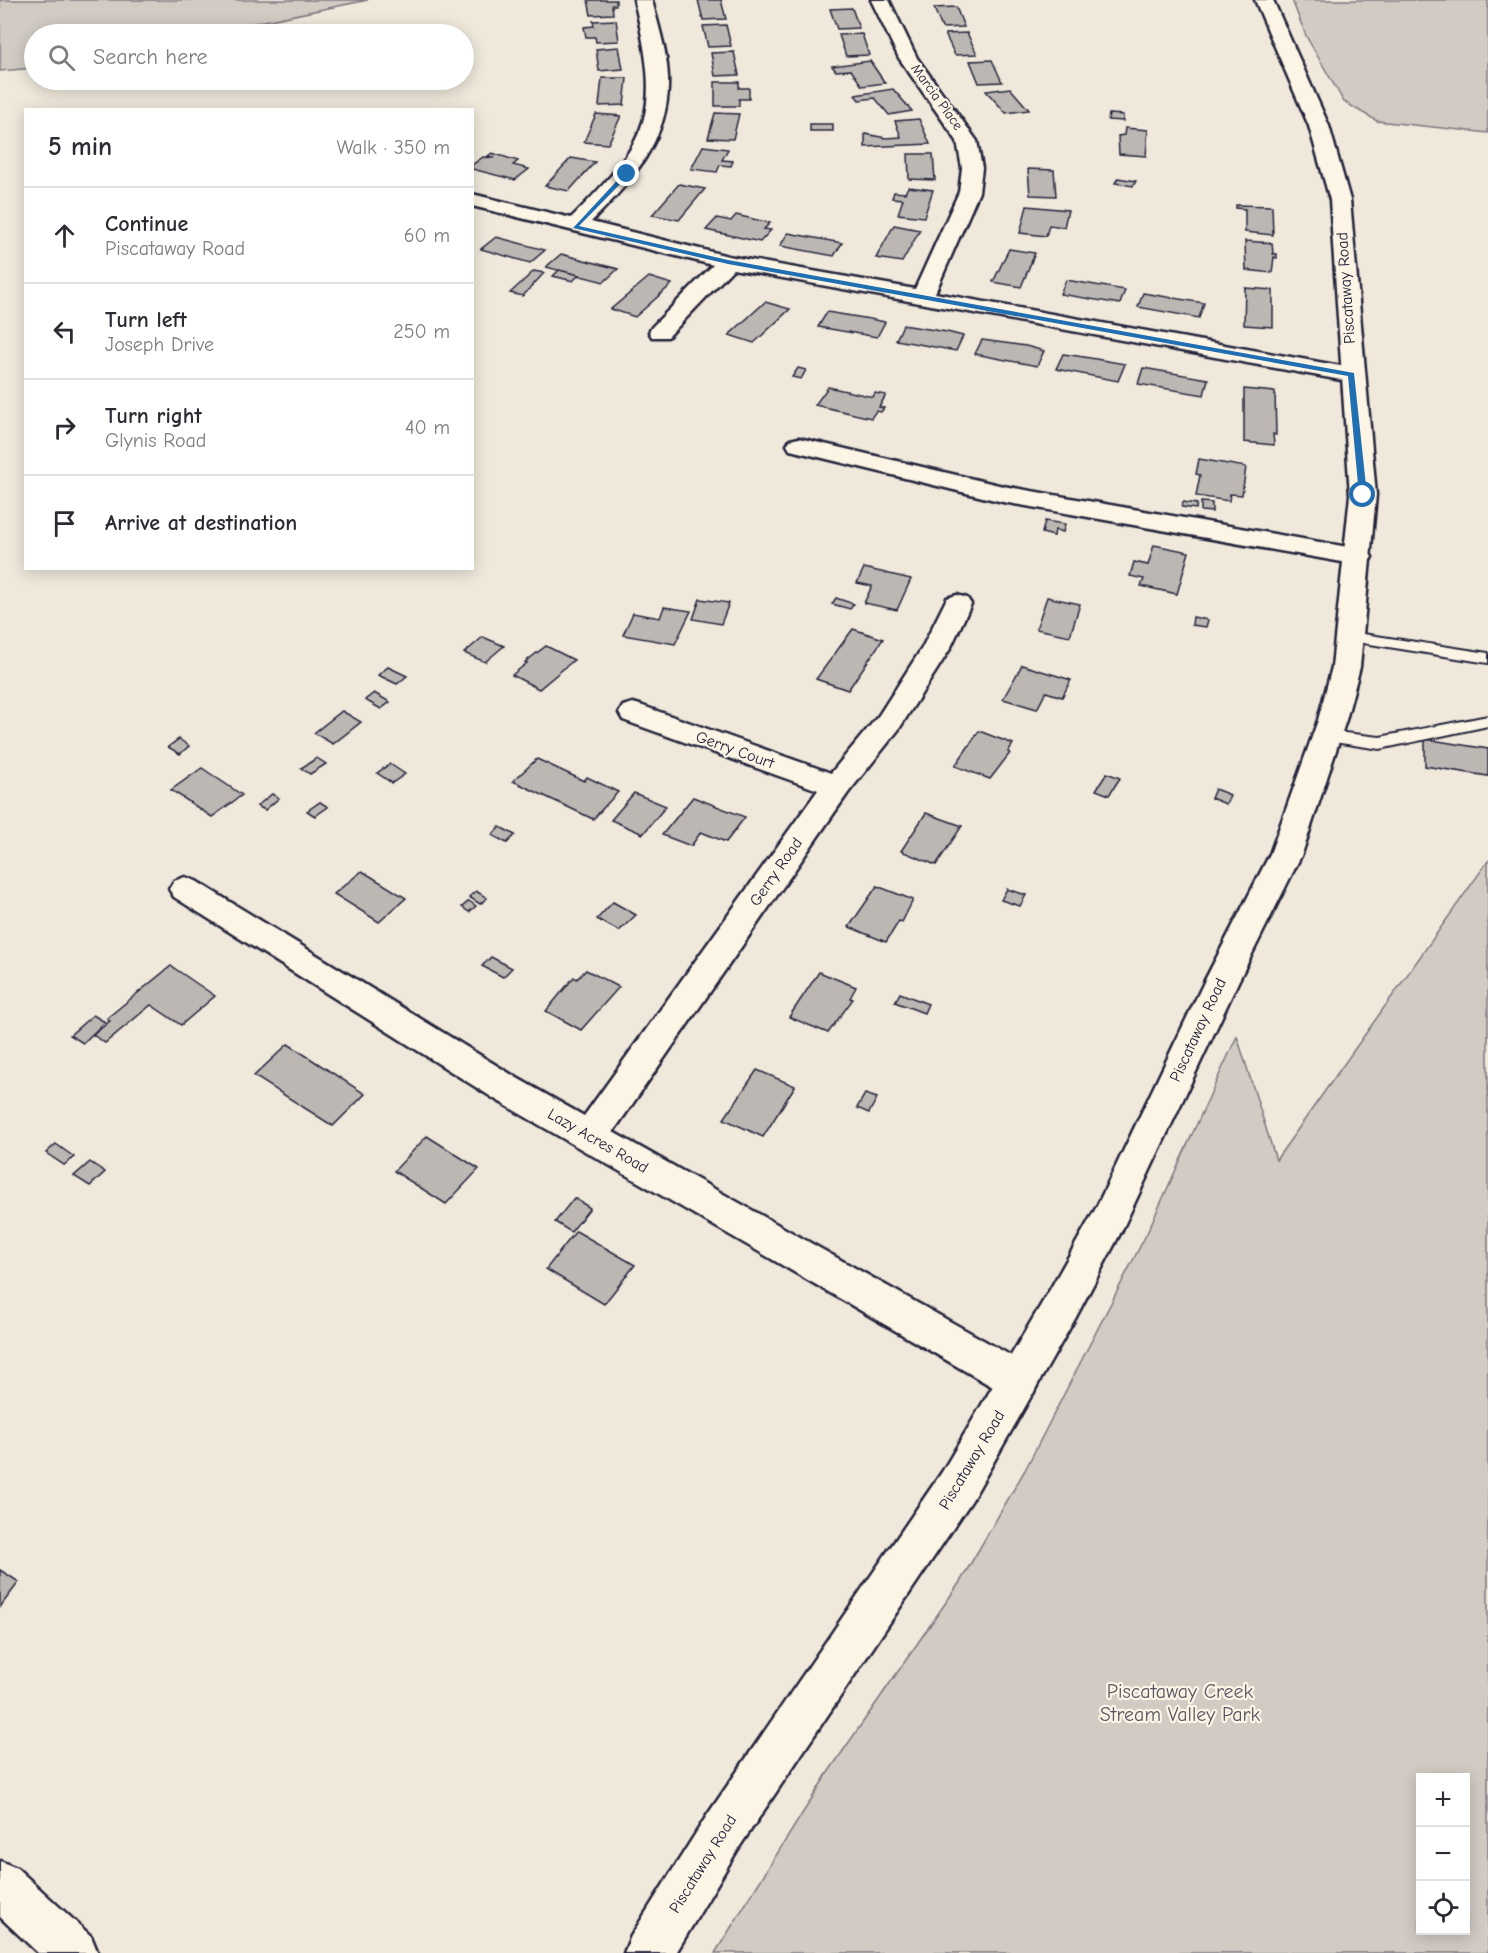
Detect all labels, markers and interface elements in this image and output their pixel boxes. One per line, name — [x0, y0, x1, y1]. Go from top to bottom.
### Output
search box — [24, 24, 474, 90]
icon: search — [45, 41, 78, 74]
text: Search here — [93, 44, 208, 70]
street label: Marcia Place — [907, 61, 967, 133]
text: 5 min — [48, 132, 112, 162]
text: Walk · 350 m — [336, 136, 450, 159]
route end — [613, 160, 639, 186]
text: Continue — [105, 211, 188, 237]
icon: ahead — [48, 219, 81, 252]
text: 60 m — [404, 224, 450, 247]
street label: Piscataway Road — [1333, 231, 1359, 345]
text: Piscataway Road — [105, 237, 245, 260]
text: Turn left — [105, 307, 187, 333]
icon: left — [48, 315, 81, 348]
text: 250 m — [393, 320, 450, 343]
text: Joseph Drive — [105, 333, 214, 356]
text: Turn right — [105, 403, 202, 429]
icon: right — [48, 411, 81, 444]
text: 40 m — [405, 416, 450, 439]
text: Glynis Road — [105, 429, 206, 452]
route start — [1349, 481, 1375, 507]
icon: arrive — [48, 507, 81, 540]
text: Arrive at destination — [105, 510, 297, 536]
street label: Gerry Court — [693, 728, 777, 773]
street label: Gerry Road — [746, 834, 806, 910]
street label: Piscataway Road — [1166, 975, 1230, 1085]
street label: Lazy Acres Road — [545, 1105, 651, 1177]
street label: Piscataway Road — [935, 1407, 1009, 1513]
park label: Piscataway Creek Stream Valley Park — [1100, 1680, 1261, 1726]
map controls — [1416, 1773, 1470, 1935]
button: + — [1416, 1773, 1470, 1827]
street label: Piscataway Road — [666, 1812, 740, 1916]
button: − — [1416, 1827, 1470, 1881]
button: locate — [1416, 1881, 1470, 1935]

